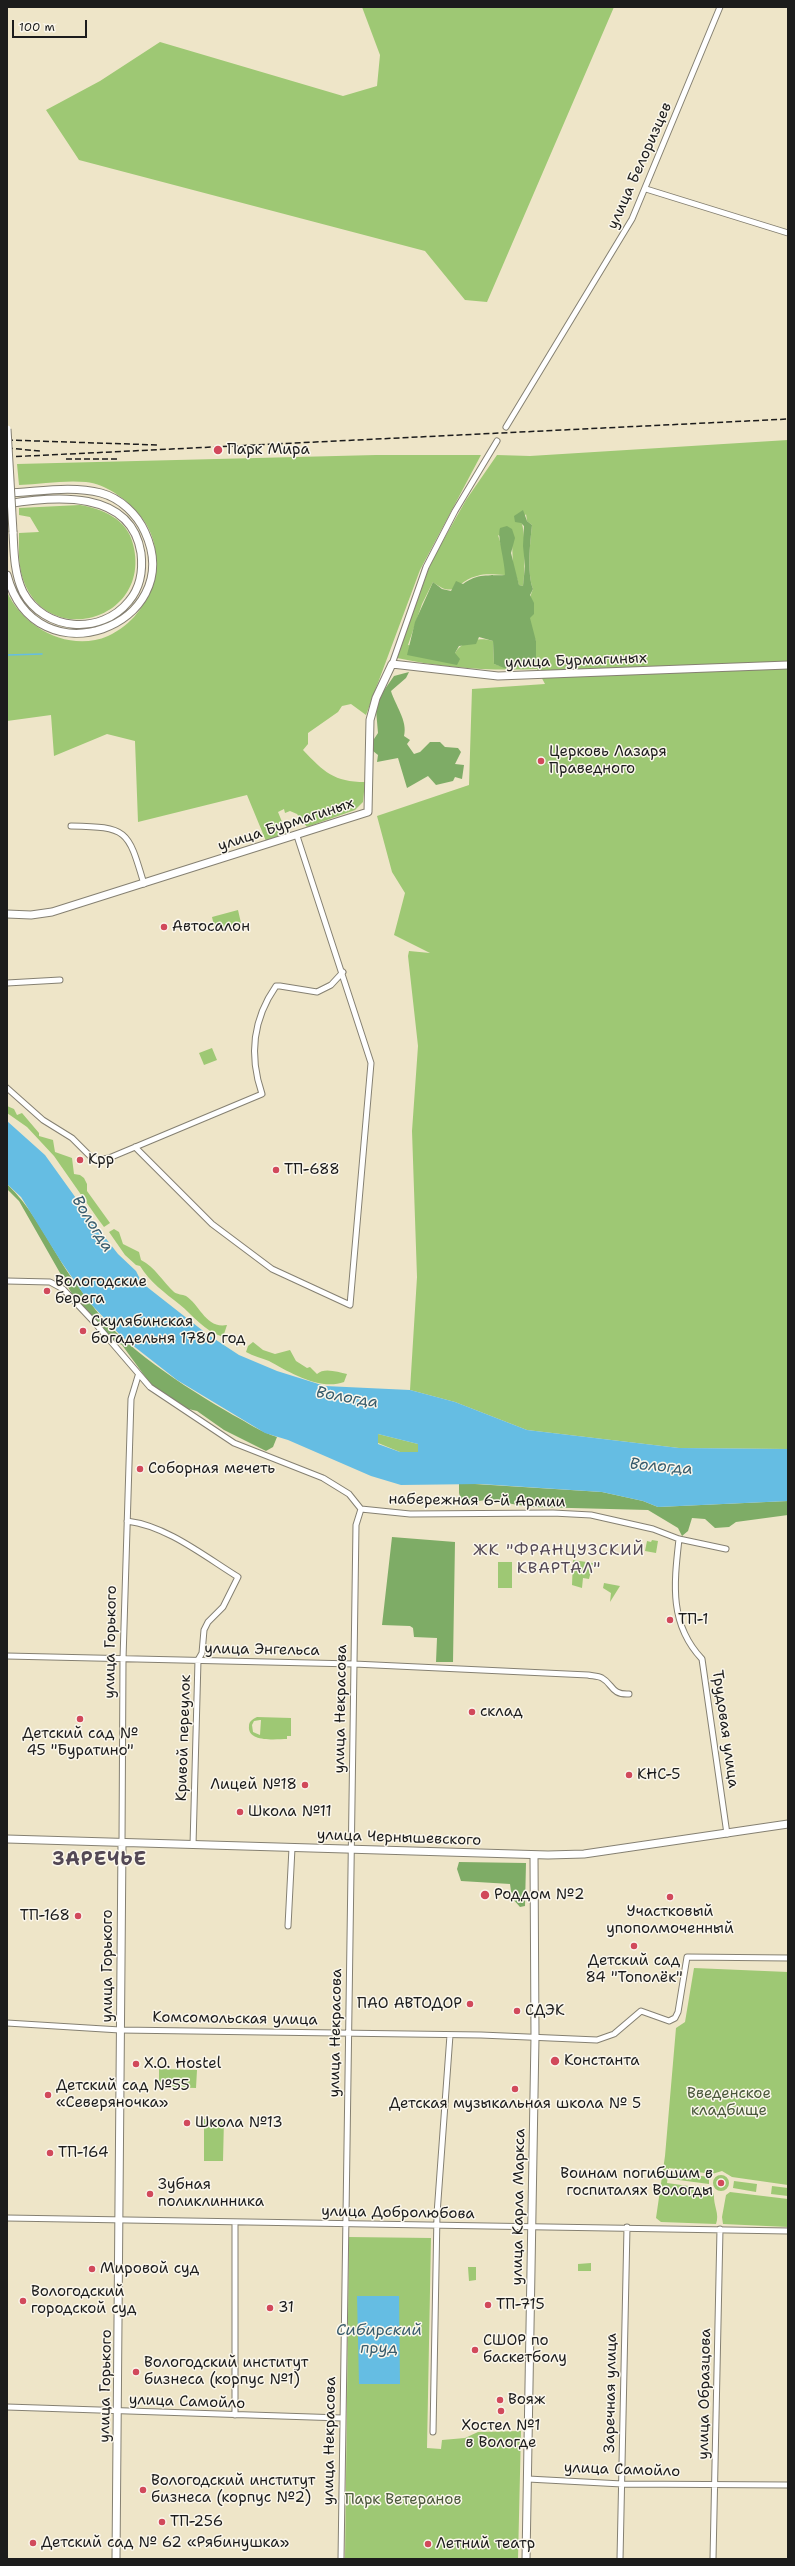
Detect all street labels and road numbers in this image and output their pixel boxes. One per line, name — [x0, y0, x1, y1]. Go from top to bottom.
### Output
street label: улица Белоризцев — [604, 100, 676, 232]
street label: улица Бурмагиных — [505, 650, 647, 672]
street label: улица Бурмагиных — [216, 795, 356, 855]
street label: набережная 6-й Армии — [388, 1490, 566, 1512]
street label: улица Горького — [101, 1585, 121, 1699]
street label: улица Энгельса — [204, 1640, 320, 1660]
street label: улица Некрасова — [331, 1644, 351, 1774]
street label: Трудовая улица — [708, 1669, 742, 1789]
street label: Кривой переулок — [173, 1674, 195, 1802]
street label: улица Чернышевского — [317, 1826, 481, 1850]
street label: улица Горького — [99, 1909, 117, 2023]
street label: улица Некрасова — [326, 1968, 346, 2098]
street label: Комсомольская улица — [152, 2009, 318, 2029]
street label: улица Карла Маркса — [509, 2128, 529, 2286]
street label: улица Добролюбова — [321, 2203, 475, 2223]
street label: улица Образцова — [695, 2328, 715, 2460]
street label: улица Горького — [96, 2329, 116, 2443]
street label: Заречная улица — [601, 2333, 621, 2453]
street label: улица Некрасова — [320, 2376, 340, 2506]
street label: улица Самойло — [129, 2391, 245, 2413]
street label: улица Самойло — [564, 2459, 680, 2481]

